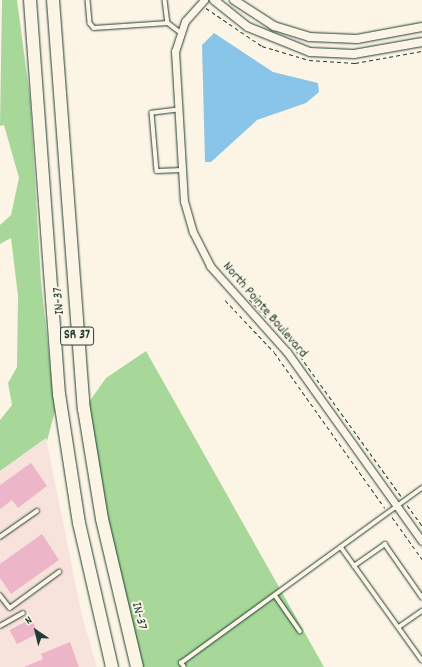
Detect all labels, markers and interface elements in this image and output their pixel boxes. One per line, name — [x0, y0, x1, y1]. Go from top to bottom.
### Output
street label: North Pointe Boulevard — [219, 259, 311, 361]
street label: IN-37 — [50, 287, 68, 315]
road number: SR 37 — [60, 325, 94, 347]
street label: IN-37 — [128, 601, 150, 631]
north arrow — [16, 611, 56, 651]
text: N — [22, 613, 36, 629]

